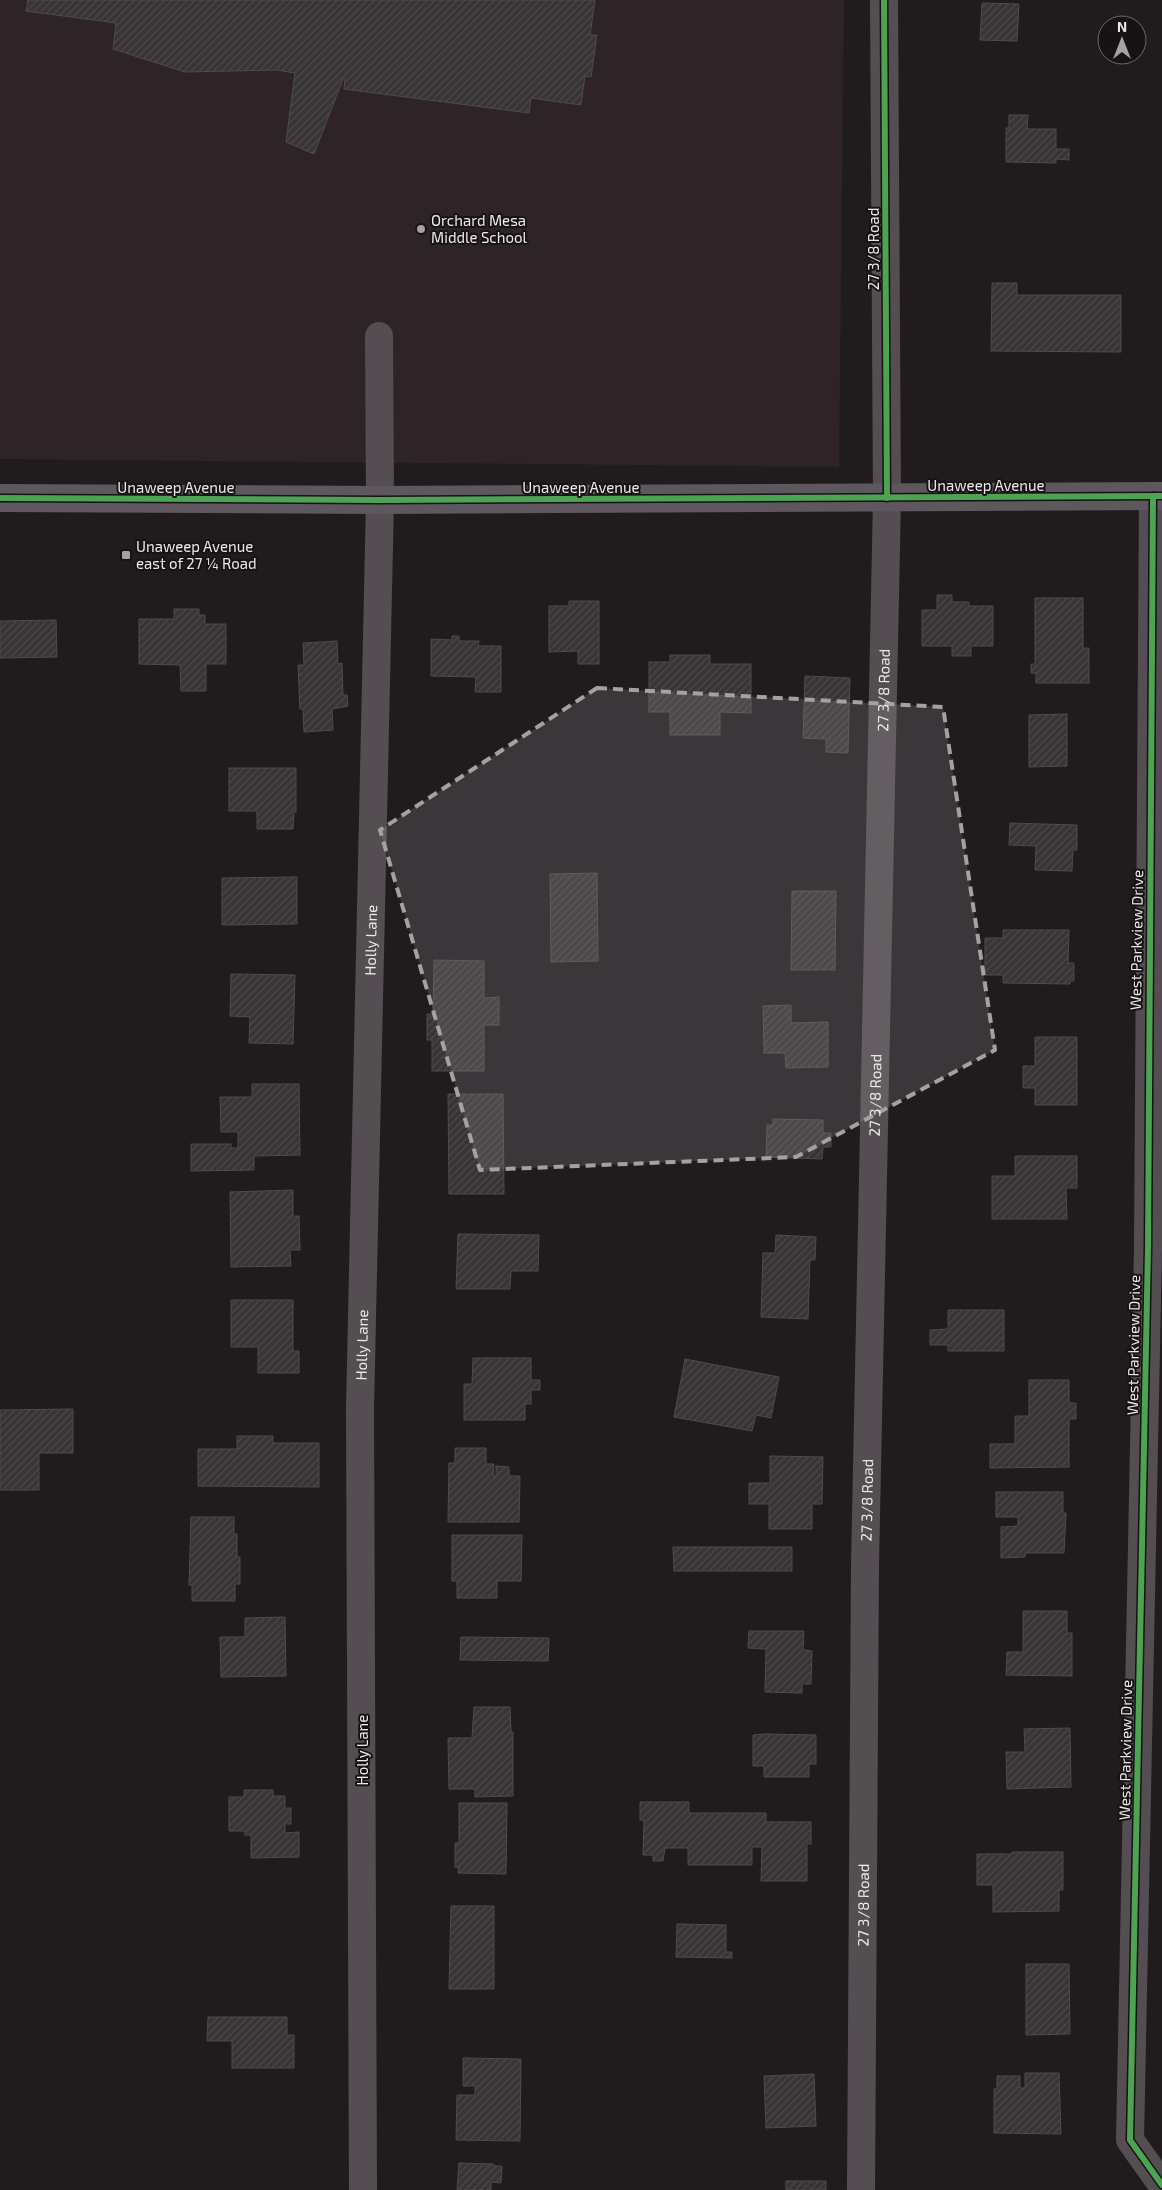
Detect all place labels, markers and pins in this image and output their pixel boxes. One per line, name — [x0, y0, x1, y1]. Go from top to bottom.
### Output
place label: Orchard Mesa Middle School — [431, 211, 527, 246]
marker: Orchard Mesa Middle School — [415, 223, 427, 235]
place label: Unaweep Avenue east of 27 ¼ Road — [136, 537, 257, 572]
marker: Unaweep Avenue east of 27 ¼ Road — [120, 549, 132, 561]

